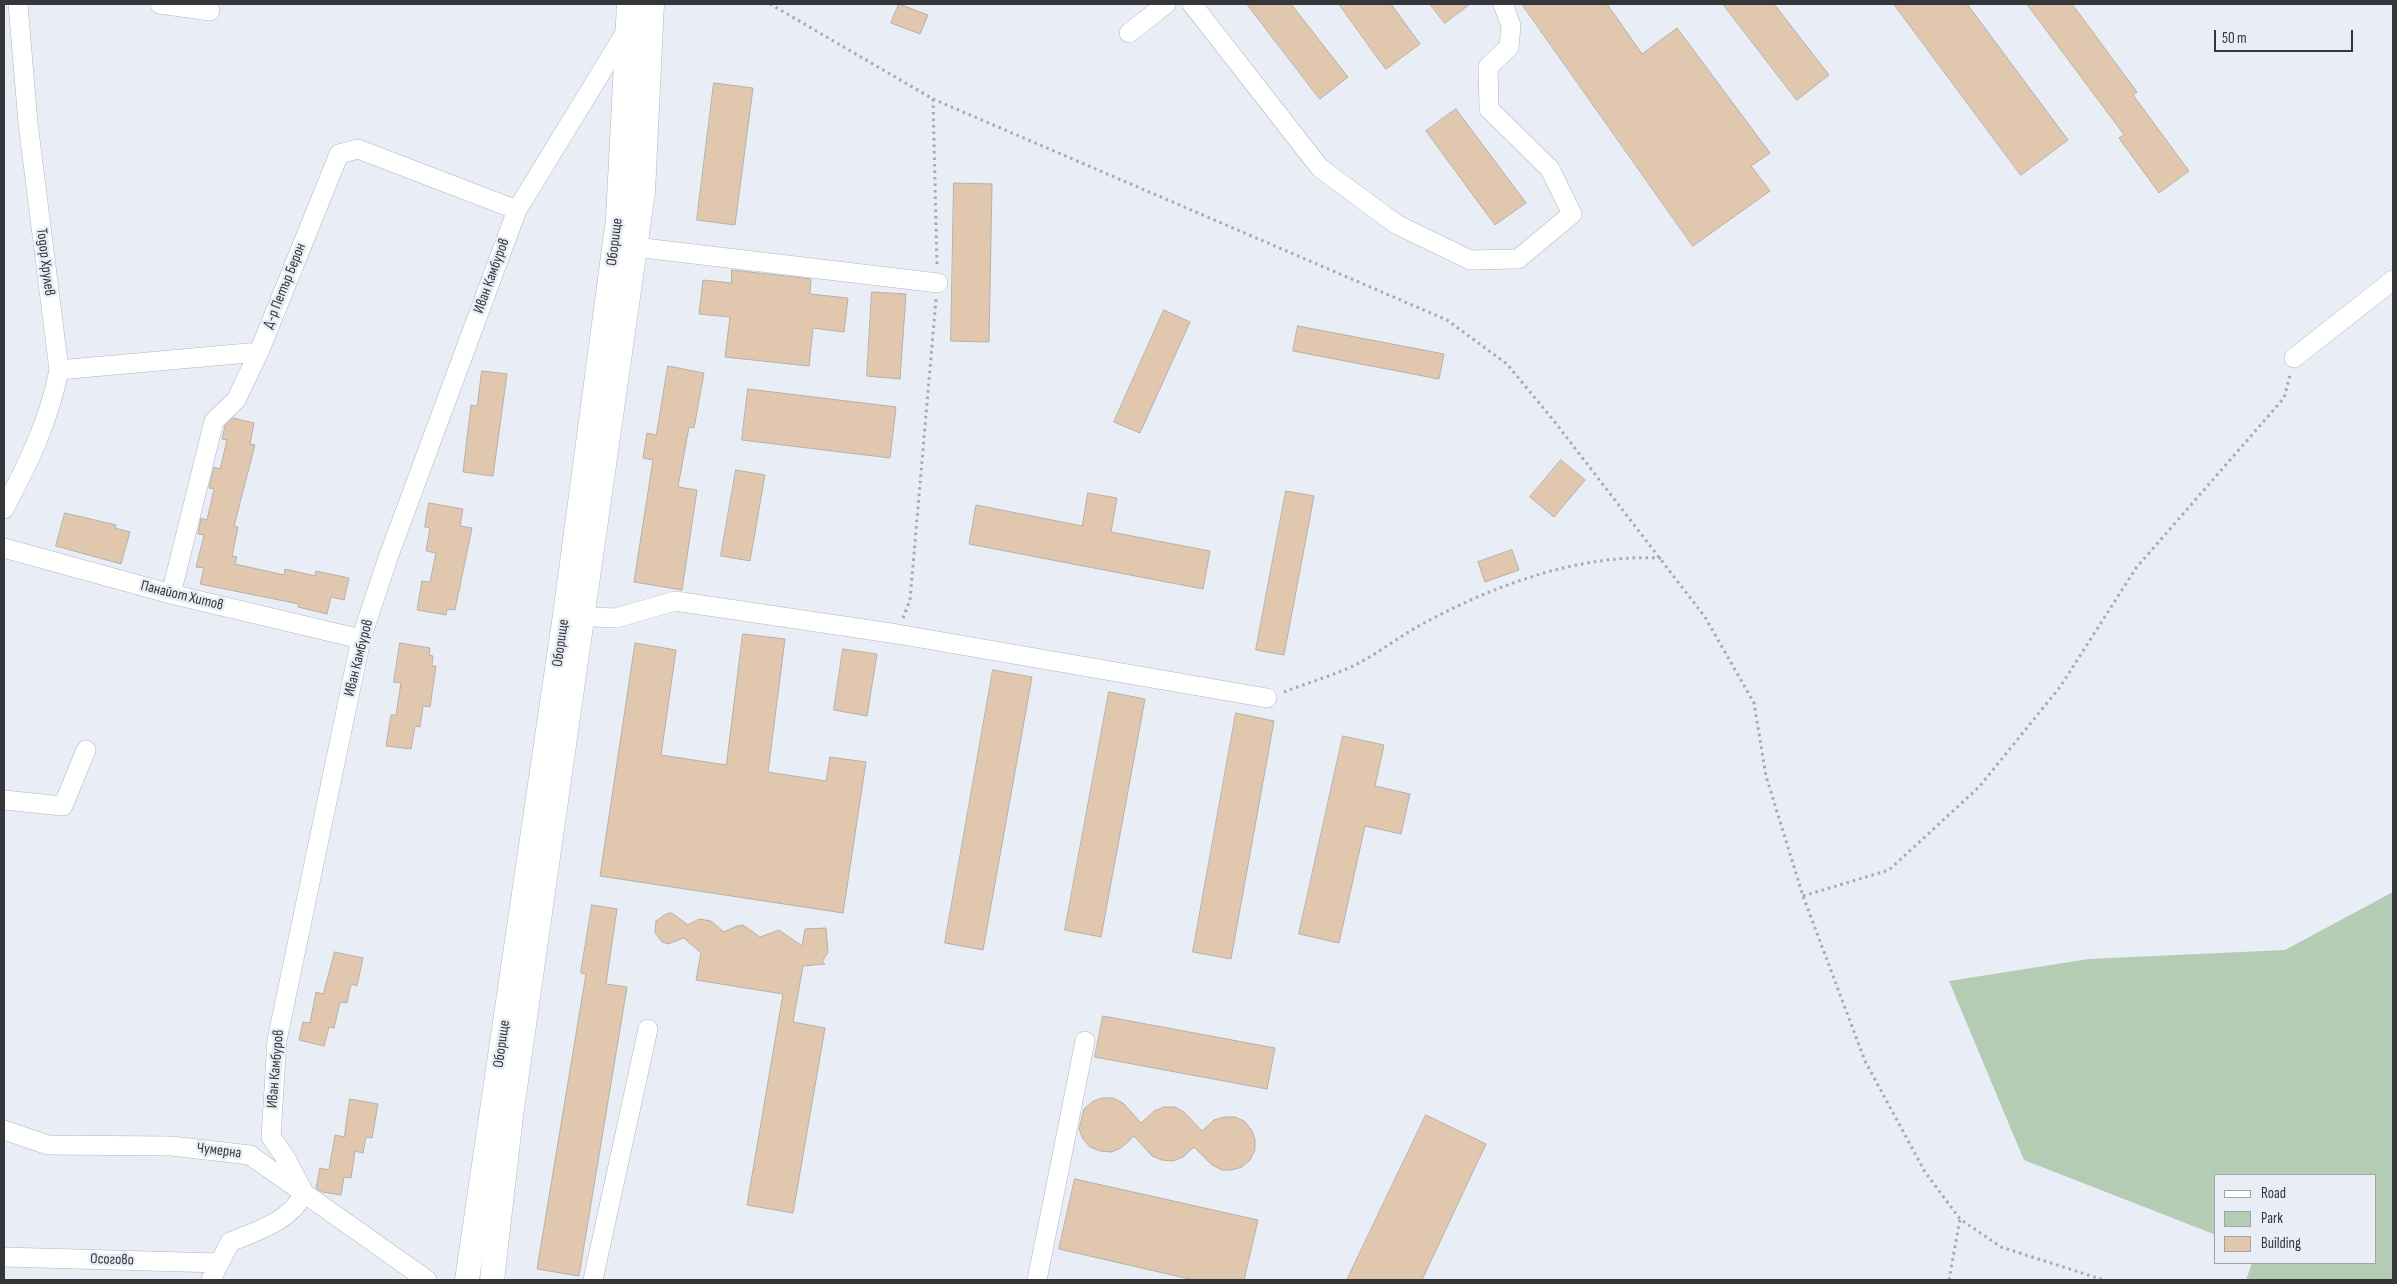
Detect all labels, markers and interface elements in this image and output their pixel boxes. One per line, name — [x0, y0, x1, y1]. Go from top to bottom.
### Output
scale bar — [2217, 20, 2356, 52]
text: 50 m — [2222, 29, 2247, 48]
street label: Оборище — [603, 217, 627, 267]
street label: Тодор Хрулев — [32, 227, 58, 297]
street label: Иван Камбуров — [470, 236, 514, 316]
street label: Д-р Петър Берон — [260, 241, 310, 331]
street label: Панайот Хитов — [139, 577, 225, 615]
street label: Иван Камбуров — [341, 618, 377, 698]
street label: Оборище — [549, 618, 573, 668]
street label: Оборище — [490, 1019, 514, 1069]
street label: Иван Камбуров — [264, 1029, 288, 1109]
street label: Чумерна — [196, 1139, 242, 1163]
legend — [2214, 1174, 2377, 1264]
text: Road — [2261, 1184, 2286, 1203]
text: Park — [2261, 1209, 2283, 1228]
text: Building — [2261, 1234, 2301, 1253]
street label: Осогово — [90, 1250, 134, 1270]

